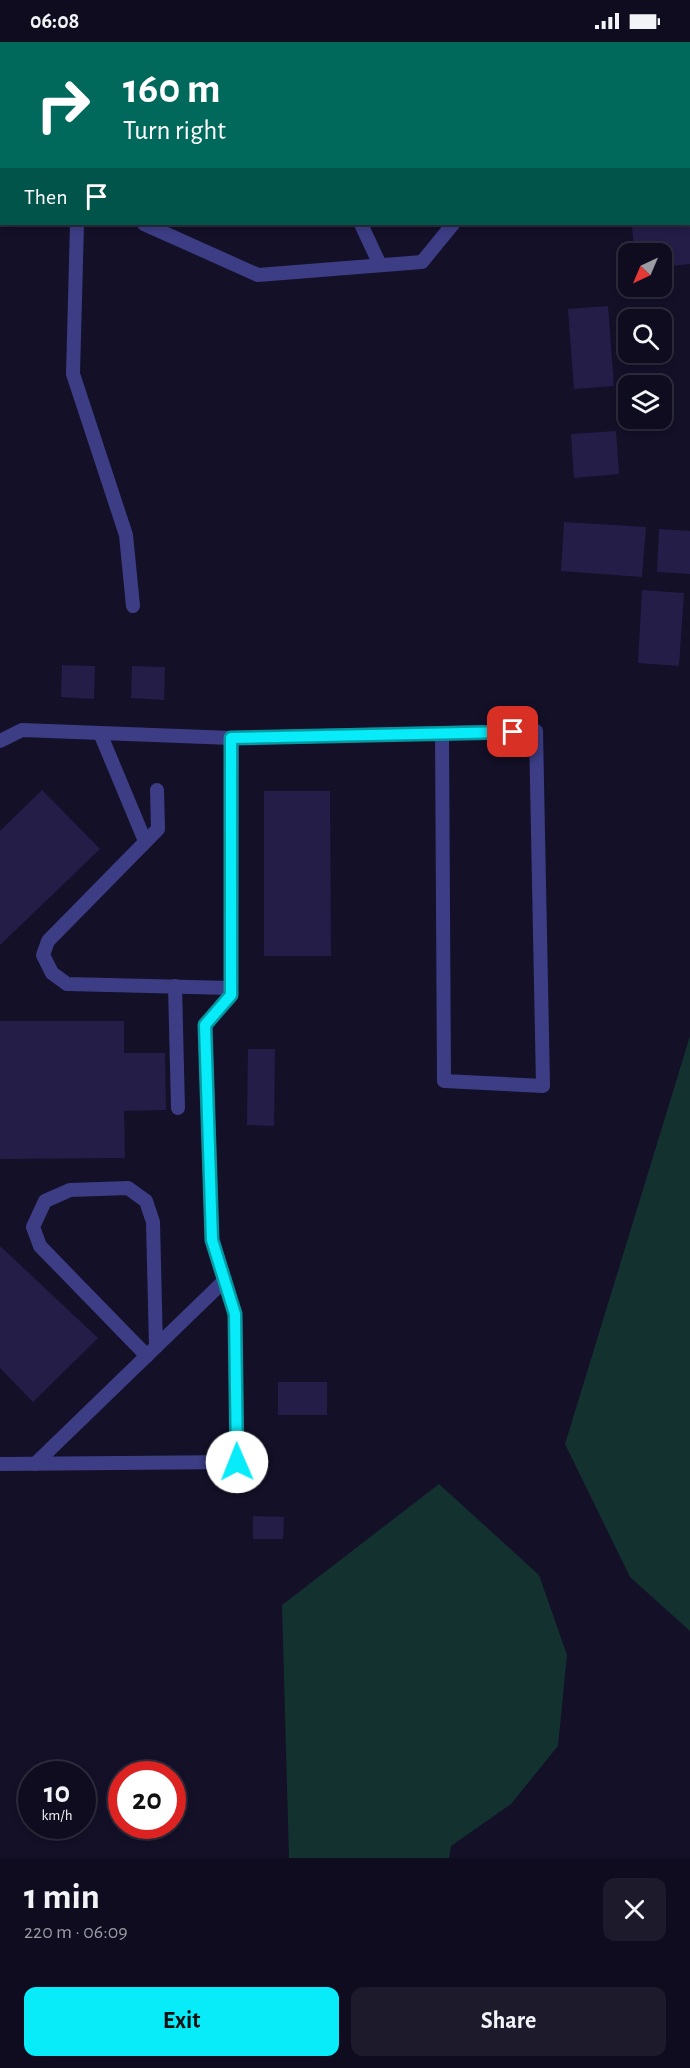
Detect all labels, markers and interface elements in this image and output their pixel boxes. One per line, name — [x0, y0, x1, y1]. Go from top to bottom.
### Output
text: 06:08 — [30, 10, 79, 32]
icon: right — [24, 66, 102, 144]
text: 160 m — [123, 68, 221, 110]
text: Turn right — [123, 117, 226, 144]
icon: arrive — [80, 180, 113, 213]
text: Then — [24, 186, 68, 208]
north arrow — [618, 243, 672, 297]
map controls — [618, 243, 672, 429]
button: search — [618, 309, 672, 363]
button: layers — [618, 375, 672, 429]
pin — [487, 706, 538, 757]
icon: arrive — [496, 715, 529, 748]
position arrow — [205, 1430, 269, 1494]
speed limit sign: 20 — [108, 1761, 186, 1839]
text: 10 — [44, 1778, 70, 1808]
text: km/h — [42, 1808, 72, 1823]
button: close — [603, 1878, 666, 1941]
text: 1 min — [24, 1879, 100, 1915]
text: 220 m · 06:09 — [24, 1922, 128, 1942]
button: Exit — [24, 1987, 339, 2056]
button: Share — [351, 1987, 666, 2056]

